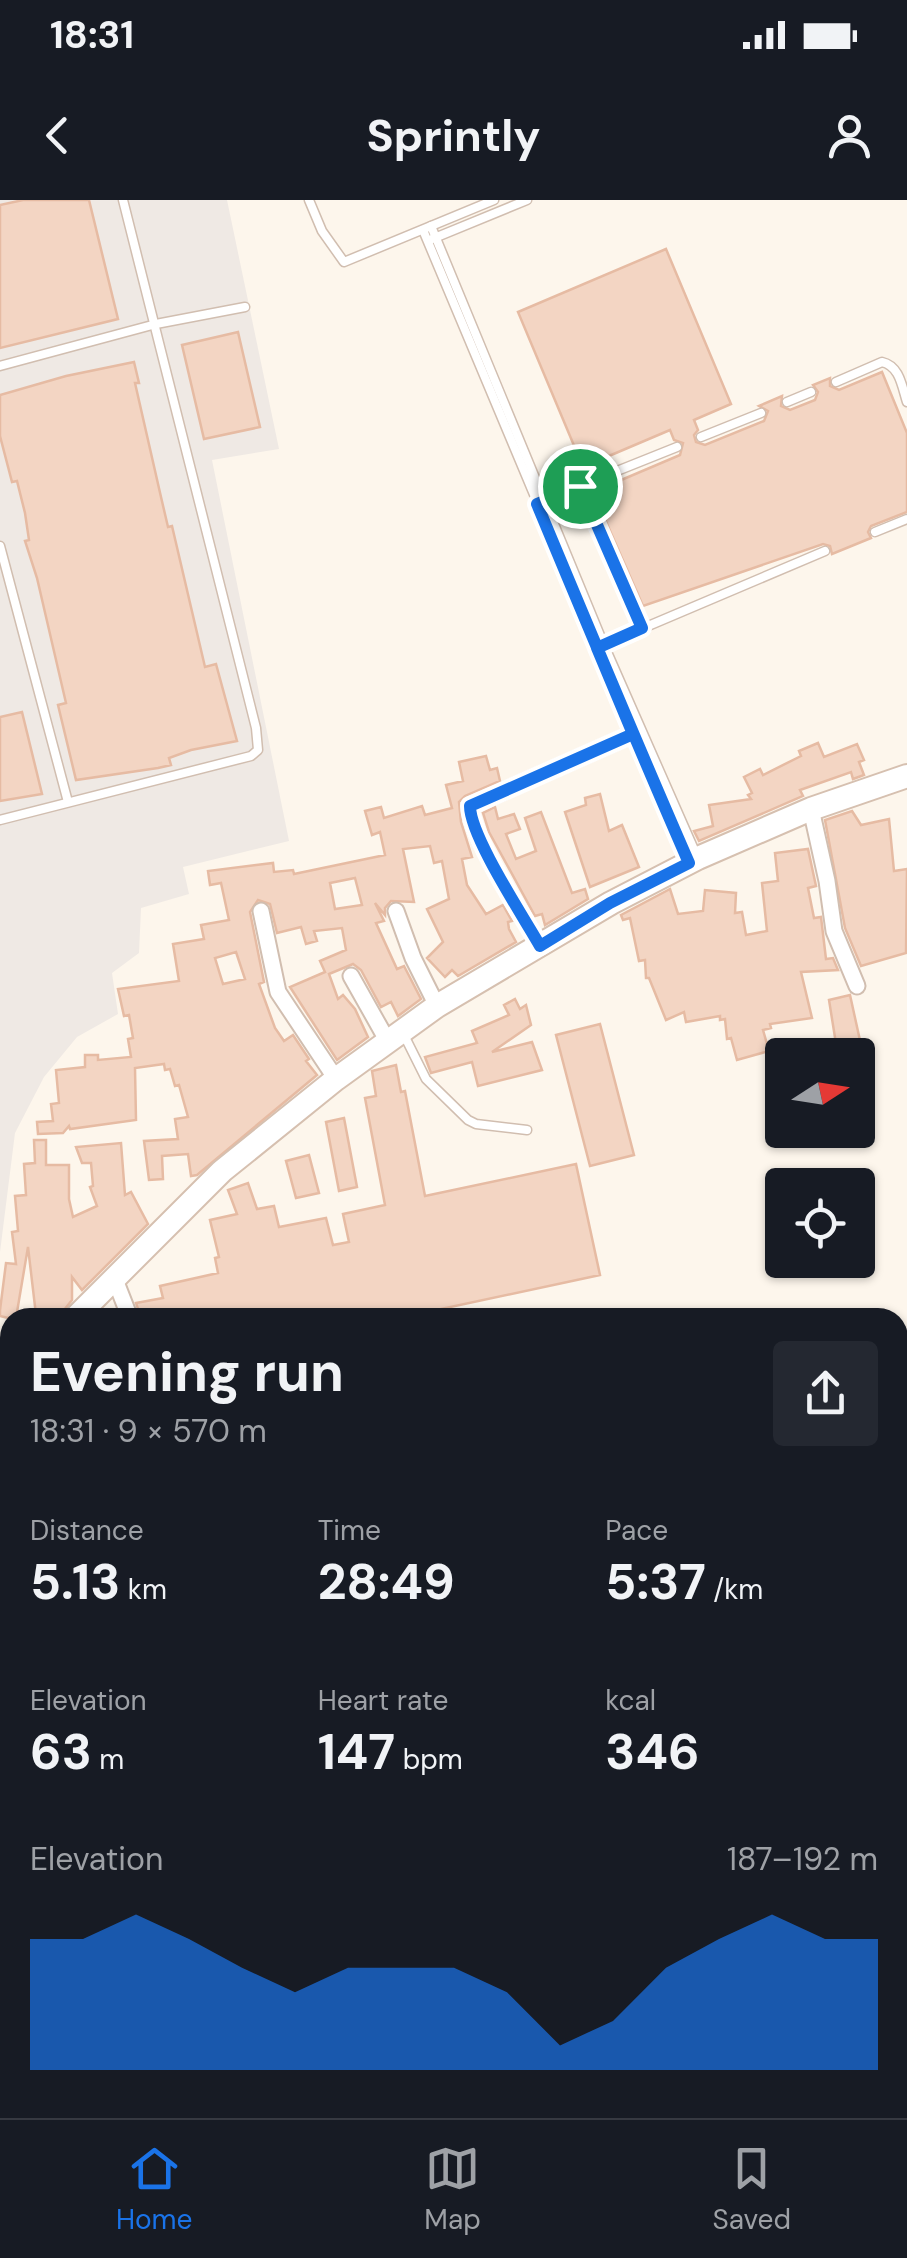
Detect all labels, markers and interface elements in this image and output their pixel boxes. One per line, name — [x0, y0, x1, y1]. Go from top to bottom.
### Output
text: 18:31 — [50, 10, 134, 60]
text: Sprintly — [367, 106, 540, 165]
icon: back — [30, 108, 85, 163]
icon: person — [822, 108, 877, 163]
pin — [538, 444, 623, 529]
icon: arrive — [553, 459, 608, 514]
north arrow — [765, 1038, 875, 1148]
map controls — [765, 1038, 875, 1278]
button: locate — [765, 1168, 875, 1278]
text: Evening run — [30, 1336, 344, 1408]
button: share — [773, 1341, 878, 1446]
text: 18:31 · 9 × 570 m — [30, 1410, 267, 1452]
text: Distance — [30, 1512, 144, 1549]
text: Time — [318, 1512, 381, 1549]
text: Pace — [605, 1512, 668, 1549]
text: 5.13 — [30, 1549, 120, 1615]
text: 28:49 — [318, 1549, 455, 1615]
text: 5:37 — [605, 1549, 706, 1615]
text: km — [120, 1571, 167, 1608]
text: /km — [706, 1571, 763, 1608]
text: Elevation — [30, 1682, 147, 1719]
text: Heart rate — [318, 1682, 448, 1719]
text: kcal — [605, 1682, 656, 1719]
text: 63 — [30, 1719, 92, 1785]
text: 147 — [318, 1719, 395, 1785]
text: 346 — [605, 1719, 700, 1785]
text: m — [92, 1741, 124, 1778]
text: bpm — [395, 1741, 463, 1778]
text: Elevation — [30, 1838, 163, 1880]
text: 187–192 m — [727, 1838, 878, 1880]
tab: Home — [116, 2141, 192, 2238]
tab: Map — [424, 2141, 481, 2238]
tab: Saved — [713, 2141, 791, 2238]

